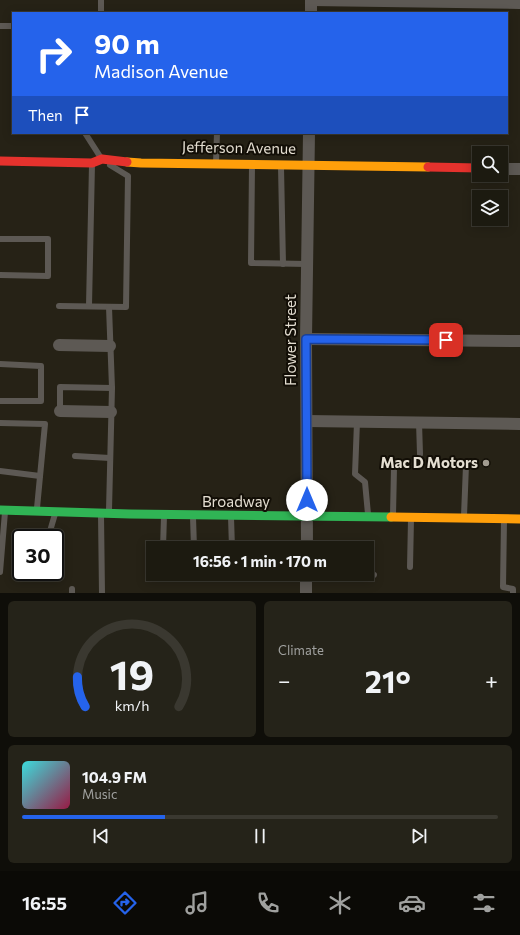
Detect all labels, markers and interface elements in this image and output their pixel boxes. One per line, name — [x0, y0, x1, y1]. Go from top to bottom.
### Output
text: 90 m — [94, 26, 160, 60]
icon: right — [28, 28, 80, 80]
text: Madison Avenue — [94, 60, 228, 82]
icon: arrive — [71, 104, 93, 126]
text: Then — [28, 106, 63, 124]
street label: Jefferson Avenue — [182, 137, 296, 157]
map controls — [472, 146, 508, 226]
button: search — [472, 146, 508, 182]
button: layers — [472, 190, 508, 226]
street label: Flower Street — [281, 294, 299, 386]
pin — [429, 323, 463, 357]
icon: arrive — [435, 329, 457, 351]
place label: Mac D Motors — [380, 453, 478, 471]
marker: Mac D Motors — [481, 458, 491, 468]
position arrow — [286, 479, 328, 521]
street label: Broadway — [202, 492, 270, 510]
speed limit sign: 30 — [12, 529, 64, 581]
text: 16:56 · 1 min · 170 m — [193, 552, 327, 570]
text: Climate — [278, 642, 324, 658]
text: 19 — [110, 648, 154, 699]
text: 21° — [365, 662, 411, 699]
text: − — [278, 667, 291, 694]
text: + — [485, 667, 498, 694]
text: km/h — [115, 696, 149, 714]
text: 104.9 FM — [82, 768, 147, 786]
text: Music — [82, 786, 117, 802]
icon: previous — [90, 825, 112, 847]
icon: pause — [249, 825, 271, 847]
icon: next — [408, 825, 430, 847]
icon: directions — [111, 889, 139, 917]
icon: music — [183, 889, 211, 917]
icon: phone — [254, 889, 282, 917]
icon: climate — [326, 889, 354, 917]
icon: car — [398, 889, 426, 917]
icon: filters — [470, 889, 498, 917]
text: 16:55 — [22, 892, 67, 914]

